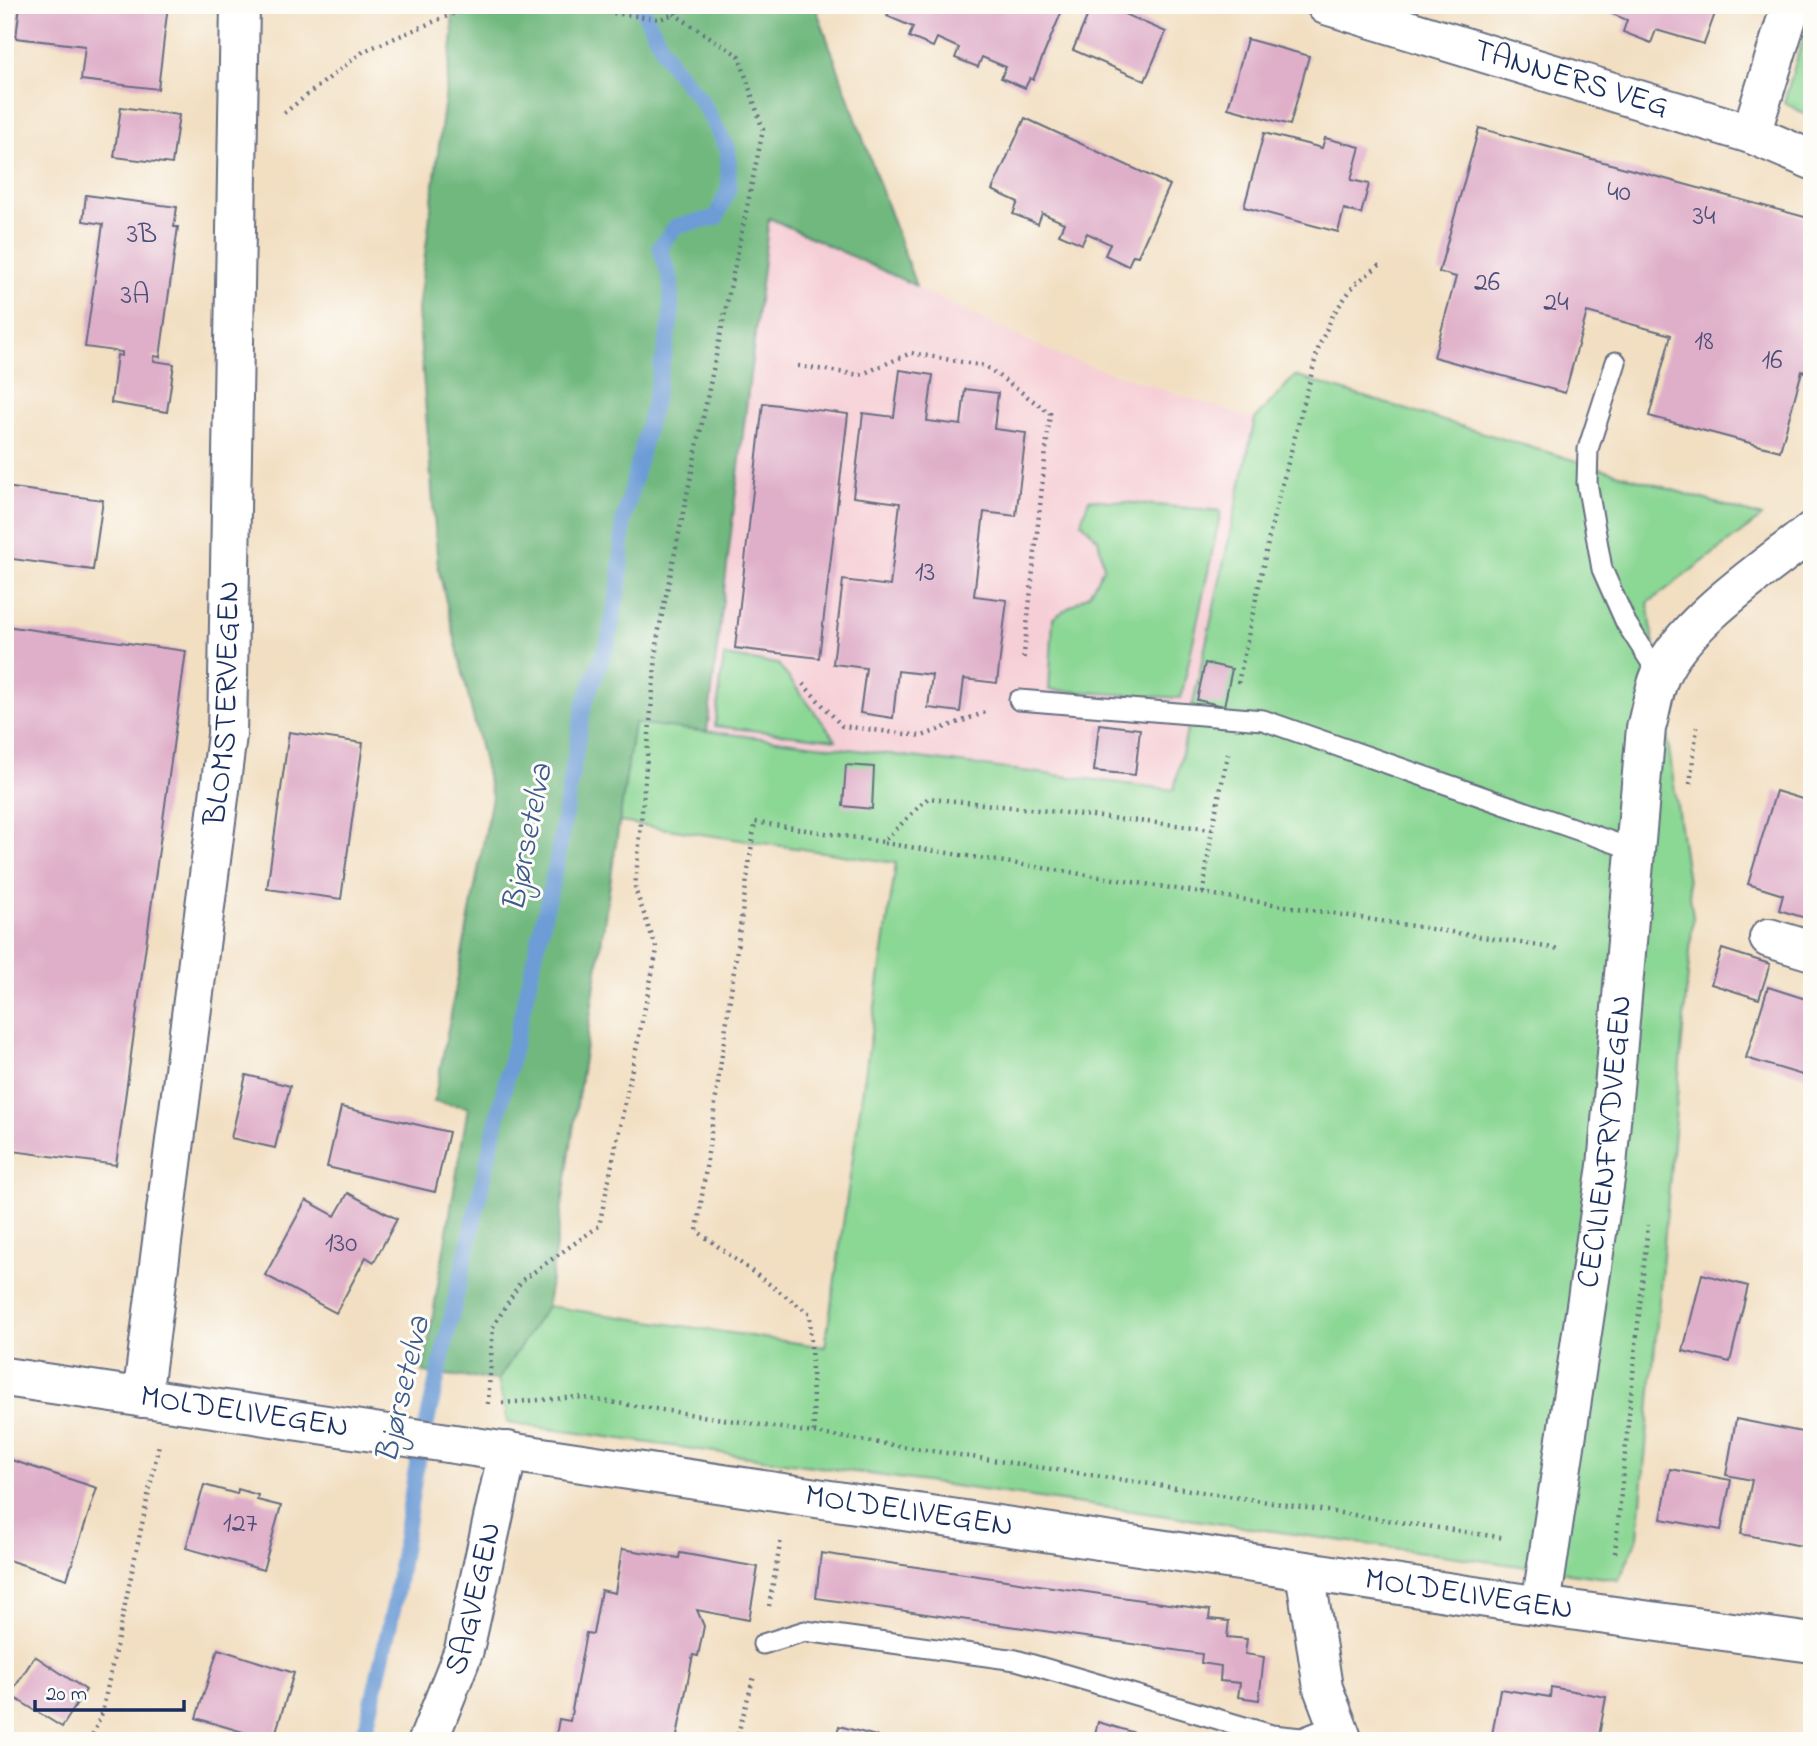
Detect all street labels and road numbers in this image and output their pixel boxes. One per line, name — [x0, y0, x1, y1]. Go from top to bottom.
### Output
street label: TANNERS VEG — [1468, 28, 1674, 131]
street label: BLOMSTERVEGEN — [192, 580, 253, 829]
street label: CECILIENFRYDVEGEN — [1565, 993, 1646, 1291]
street label: MOLDELIVEGEN — [137, 1374, 352, 1451]
street label: MOLDELIVEGEN — [802, 1473, 1016, 1551]
street label: SAGVEGEN — [433, 1518, 515, 1683]
street label: MOLDELIVEGEN — [1361, 1557, 1576, 1634]

